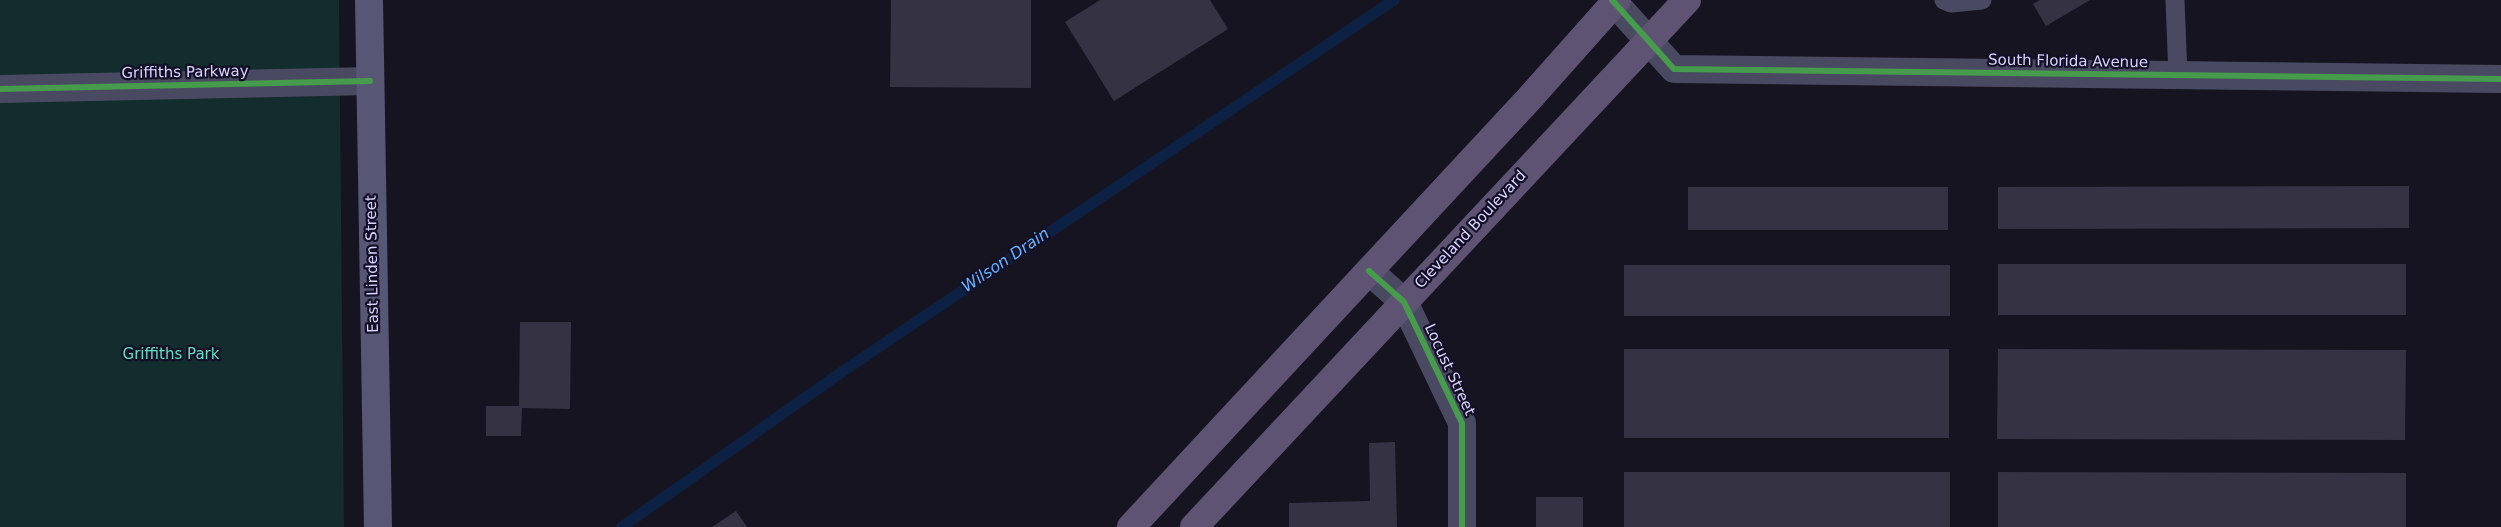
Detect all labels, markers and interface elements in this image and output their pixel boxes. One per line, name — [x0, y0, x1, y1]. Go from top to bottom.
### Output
street label: South Florida Avenue — [1988, 52, 2148, 72]
street label: Griffiths Parkway — [121, 63, 249, 83]
street label: Cleveland Boulevard — [1412, 167, 1530, 293]
street label: East Linden Street — [363, 195, 383, 333]
water label: Wilson Drain — [959, 225, 1053, 297]
street label: Locust Street — [1420, 321, 1478, 419]
park label: Griffiths Park — [123, 346, 219, 364]

